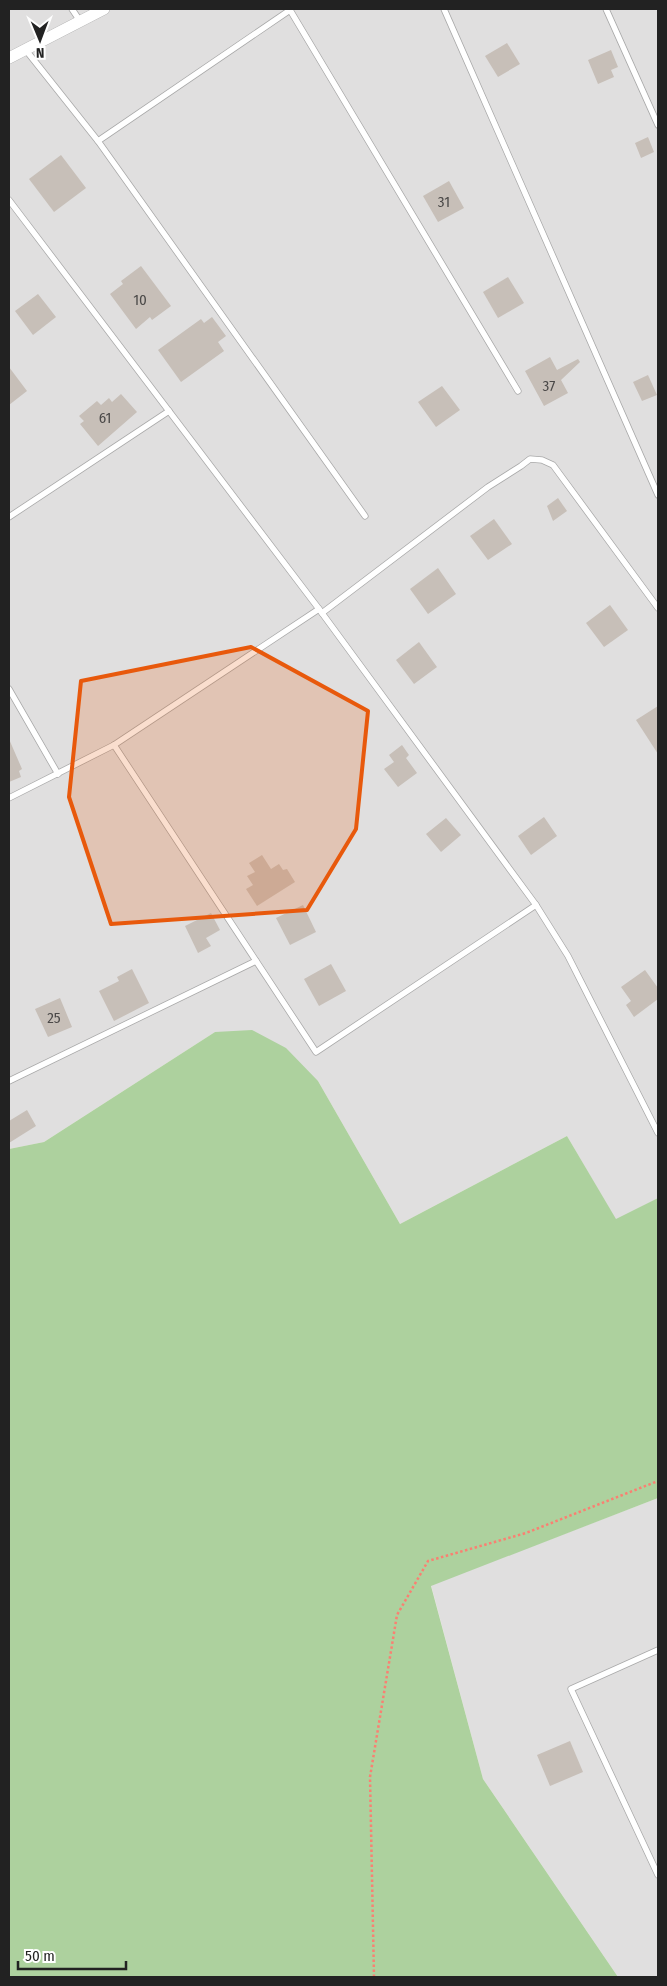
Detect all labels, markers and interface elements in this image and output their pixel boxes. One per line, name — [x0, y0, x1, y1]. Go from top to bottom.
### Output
north arrow — [15, 15, 65, 65]
text: N — [36, 44, 45, 61]
house number: 31 — [438, 193, 450, 211]
house number: 10 — [133, 291, 147, 309]
house number: 37 — [543, 377, 555, 395]
house number: 61 — [99, 409, 111, 427]
house number: 25 — [47, 1009, 61, 1027]
scale bar — [18, 1938, 125, 1970]
text: 50 m — [25, 1947, 55, 1965]

